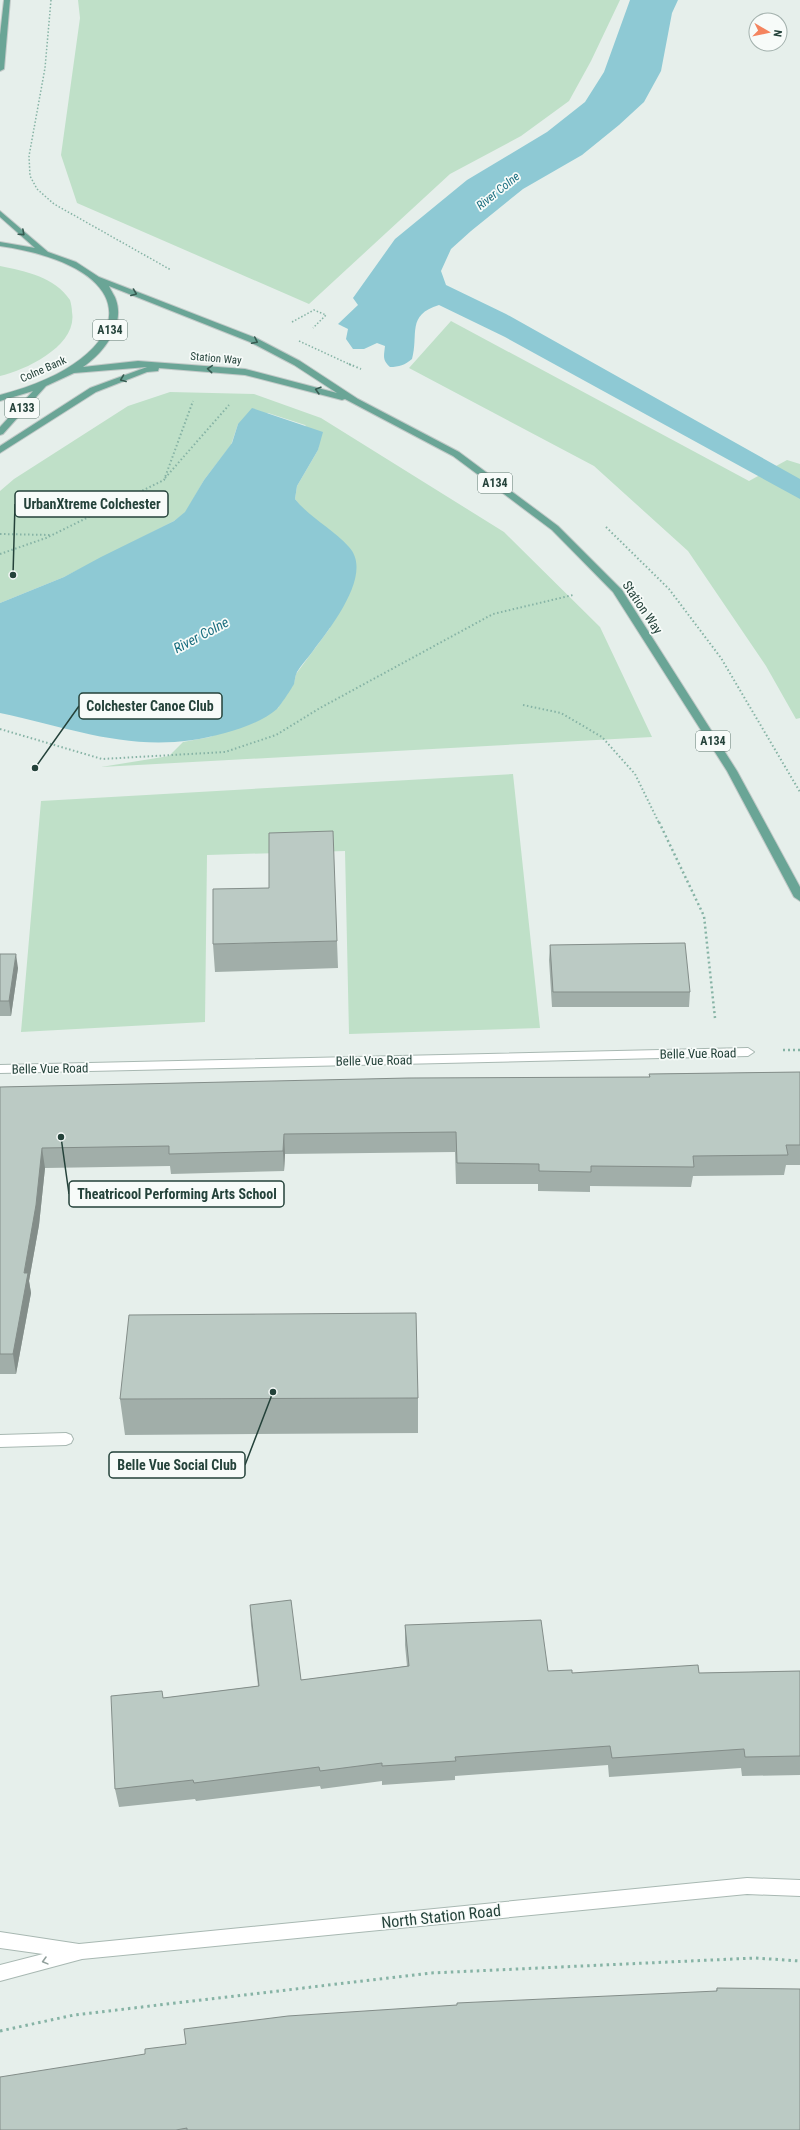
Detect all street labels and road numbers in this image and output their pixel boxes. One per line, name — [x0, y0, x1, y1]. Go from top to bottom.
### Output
road number: A134 — [93, 320, 127, 340]
street label: Station Way — [190, 350, 243, 367]
street label: Colne Bank — [18, 354, 68, 385]
road number: A133 — [5, 398, 39, 418]
road number: A134 — [478, 473, 512, 493]
street label: Station Way — [619, 578, 666, 637]
road number: A134 — [696, 731, 730, 751]
street label: Belle Vue Road — [659, 1045, 737, 1062]
street label: Belle Vue Road — [335, 1052, 413, 1069]
street label: Belle Vue Road — [11, 1060, 89, 1077]
street label: North Station Road — [380, 1901, 502, 1932]

